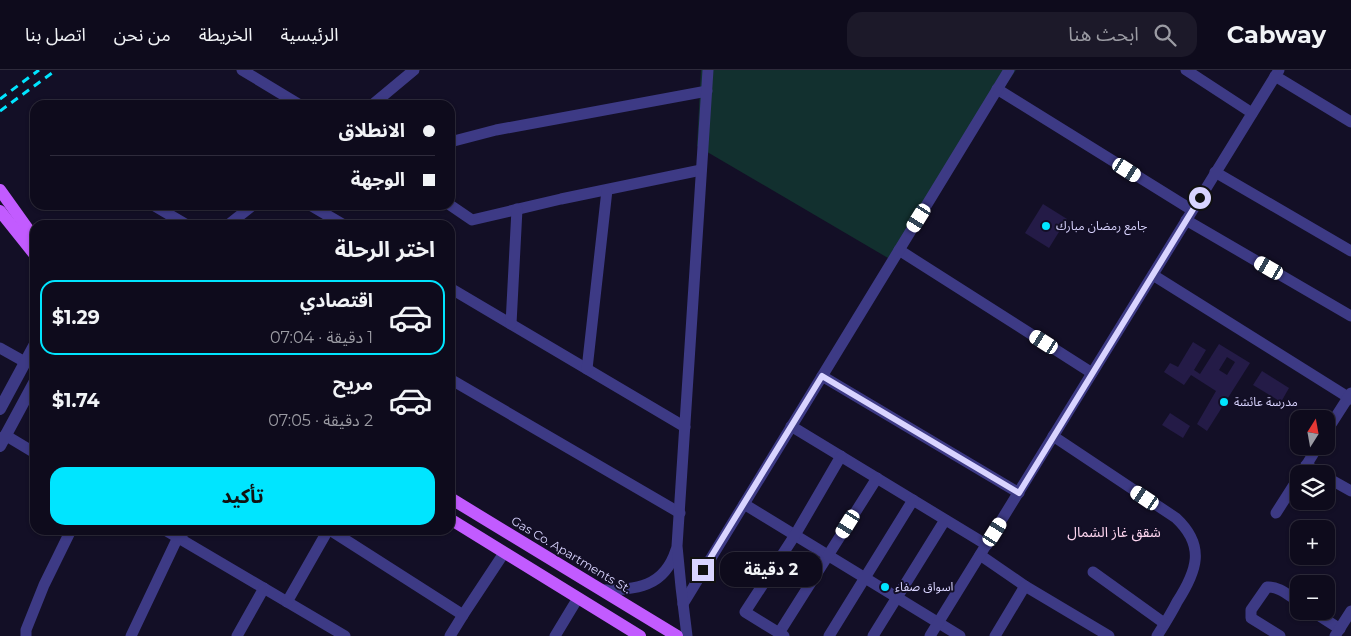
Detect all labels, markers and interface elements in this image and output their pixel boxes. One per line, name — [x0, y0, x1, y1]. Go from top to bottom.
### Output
search box — [847, 12, 1197, 57]
text: Cabway — [1227, 20, 1326, 49]
icon: search — [1151, 21, 1179, 49]
text: ابحث هنا — [1068, 23, 1139, 46]
text: اتصل بنا — [25, 24, 86, 46]
text: من نحن — [114, 24, 171, 46]
text: الخريطة — [199, 24, 253, 46]
text: الرئيسية — [281, 24, 338, 46]
text: الانطلاق — [339, 119, 405, 142]
car — [1110, 156, 1143, 184]
text: الوجهة — [351, 168, 405, 191]
route start — [1189, 187, 1211, 209]
car — [904, 201, 933, 235]
place label: جامع رمضان مبارك — [1056, 218, 1147, 235]
marker: جامع رمضان مبارك — [1040, 220, 1052, 232]
text: اختر الرحلة — [335, 236, 435, 263]
car — [1252, 254, 1285, 282]
text: اقتصادي — [300, 289, 373, 312]
icon: car — [388, 295, 433, 340]
text: $1.29 — [52, 306, 100, 329]
text: 1 دقيقة · 07:04 — [270, 328, 373, 347]
car — [1027, 328, 1060, 356]
text: مريح — [333, 372, 373, 395]
icon: car — [388, 378, 433, 423]
text: $1.74 — [52, 389, 100, 412]
place label: مدرسة عائشة — [1234, 394, 1298, 409]
marker: مدرسة عائشة — [1218, 396, 1230, 408]
north arrow — [1290, 410, 1335, 455]
map controls — [1290, 410, 1335, 620]
text: 2 دقيقة · 07:05 — [268, 411, 373, 430]
button: layers — [1290, 465, 1335, 510]
button: تأكيد — [50, 467, 435, 525]
car — [1128, 483, 1161, 513]
car — [833, 507, 862, 541]
street label: Gas Co. Apartments St. — [509, 513, 634, 596]
car — [980, 515, 1009, 549]
button: + — [1290, 520, 1335, 565]
district label: شقق غاز الشمال — [1067, 523, 1161, 542]
callout: 2 دقيقة — [720, 552, 823, 588]
route end — [692, 559, 714, 581]
text: 2 دقيقة — [744, 560, 798, 579]
button: − — [1290, 575, 1335, 620]
place label: اسواق صفاء — [895, 579, 954, 594]
marker: اسواق صفاء — [879, 581, 891, 593]

